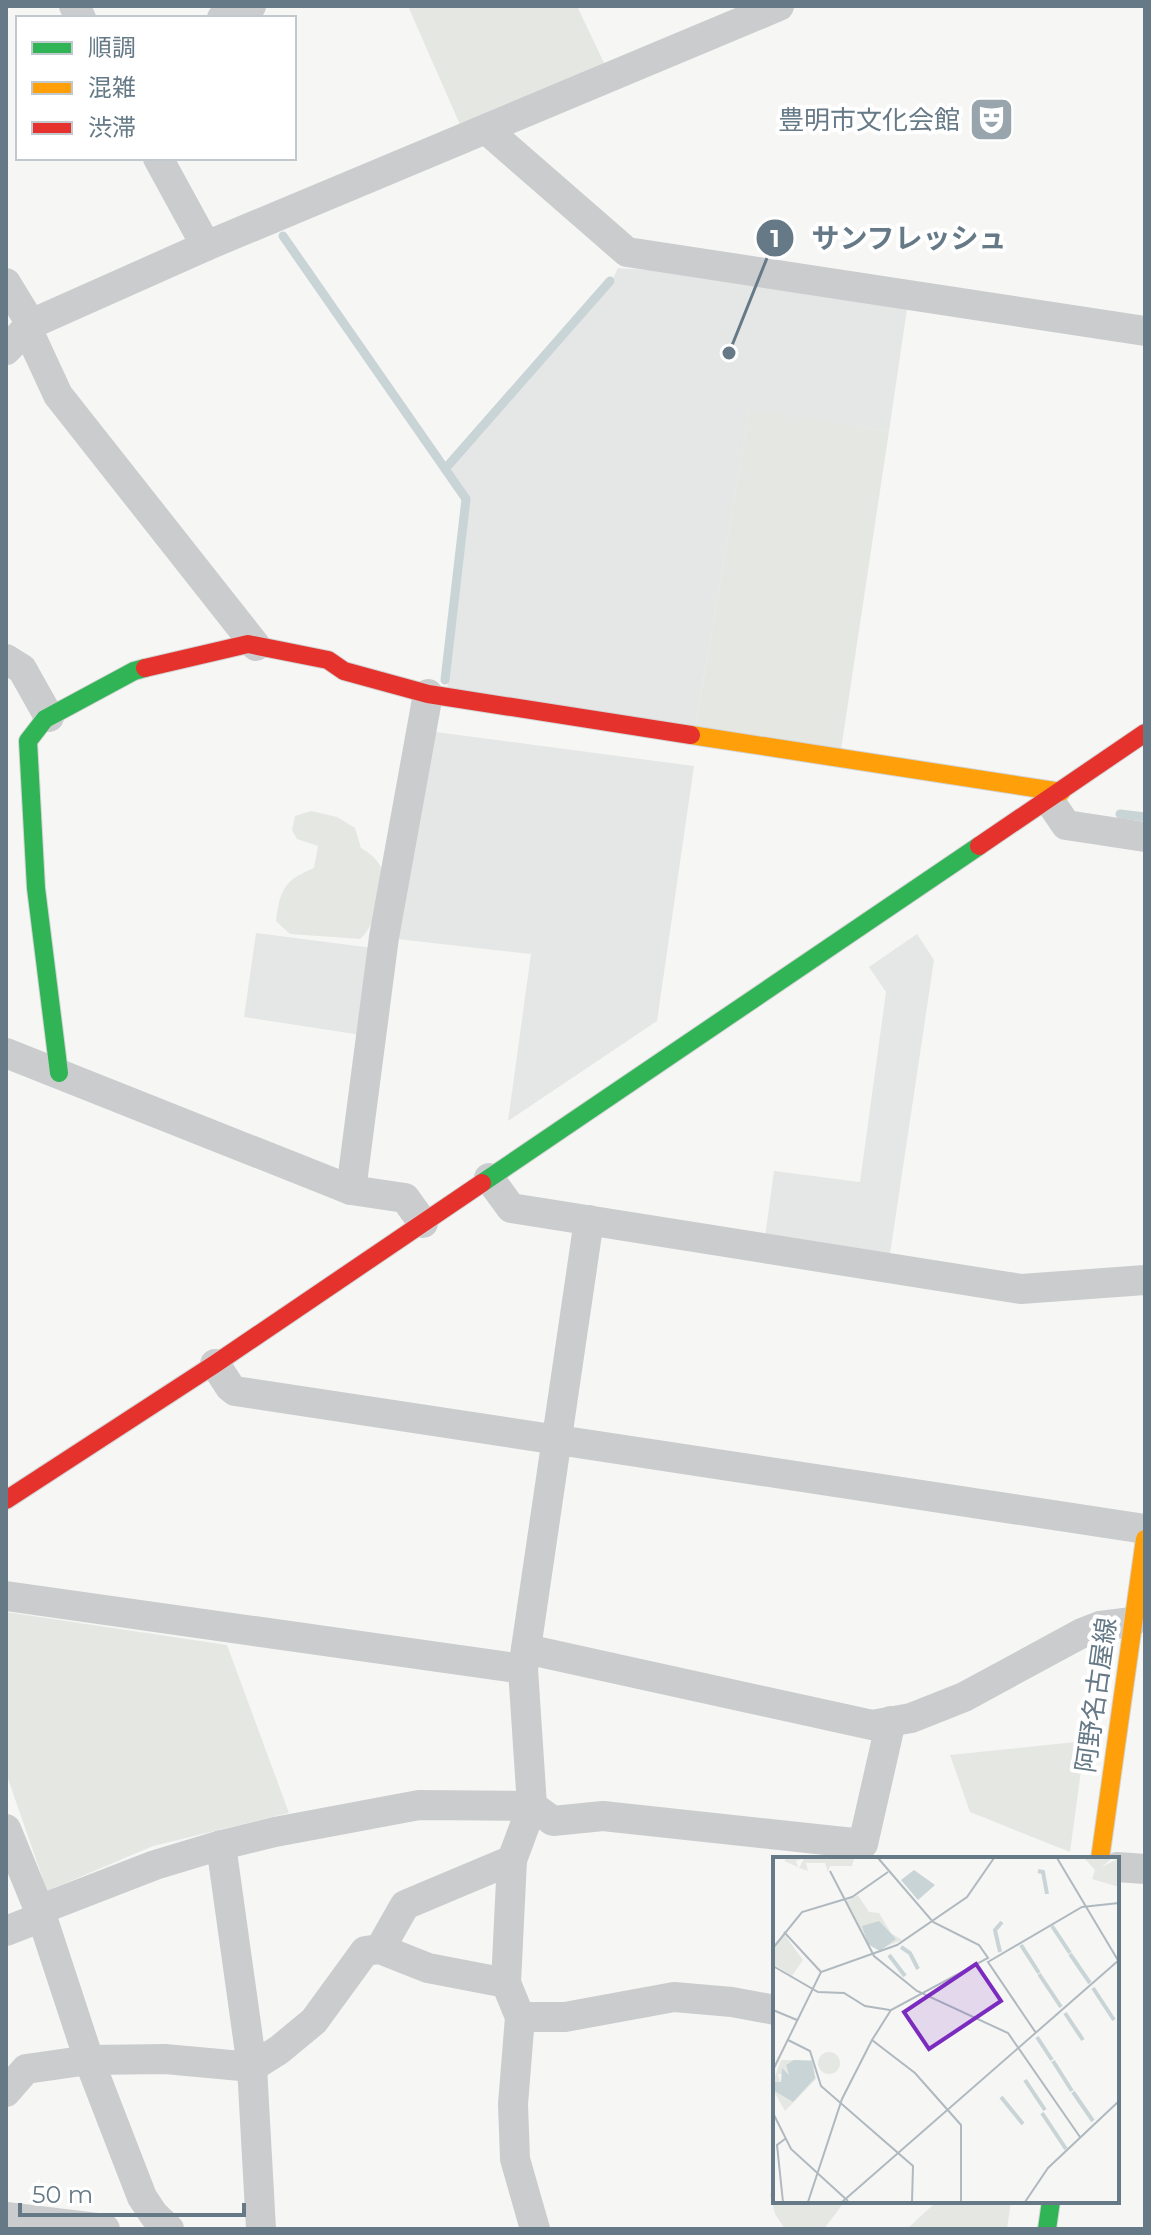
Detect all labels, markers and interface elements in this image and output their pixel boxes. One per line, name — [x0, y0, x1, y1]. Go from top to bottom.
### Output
legend — [16, 16, 296, 160]
text: 順調 — [88, 33, 136, 62]
text: 混雑 — [88, 73, 136, 102]
theatre icon: 豊明市文化会館 — [967, 96, 1015, 144]
place label: 豊明市文化会館 — [778, 104, 960, 136]
text: 渋滞 — [88, 113, 136, 142]
callout: サンフレッシュ — [755, 212, 1023, 264]
text: サンフレッシュ — [811, 221, 1007, 255]
text: 1 — [770, 224, 780, 253]
street label: 阿野名古屋線 — [1069, 1616, 1123, 1774]
inset map — [773, 1857, 1119, 2203]
scale bar — [20, 2167, 244, 2217]
text: 50 m — [32, 2180, 93, 2209]

